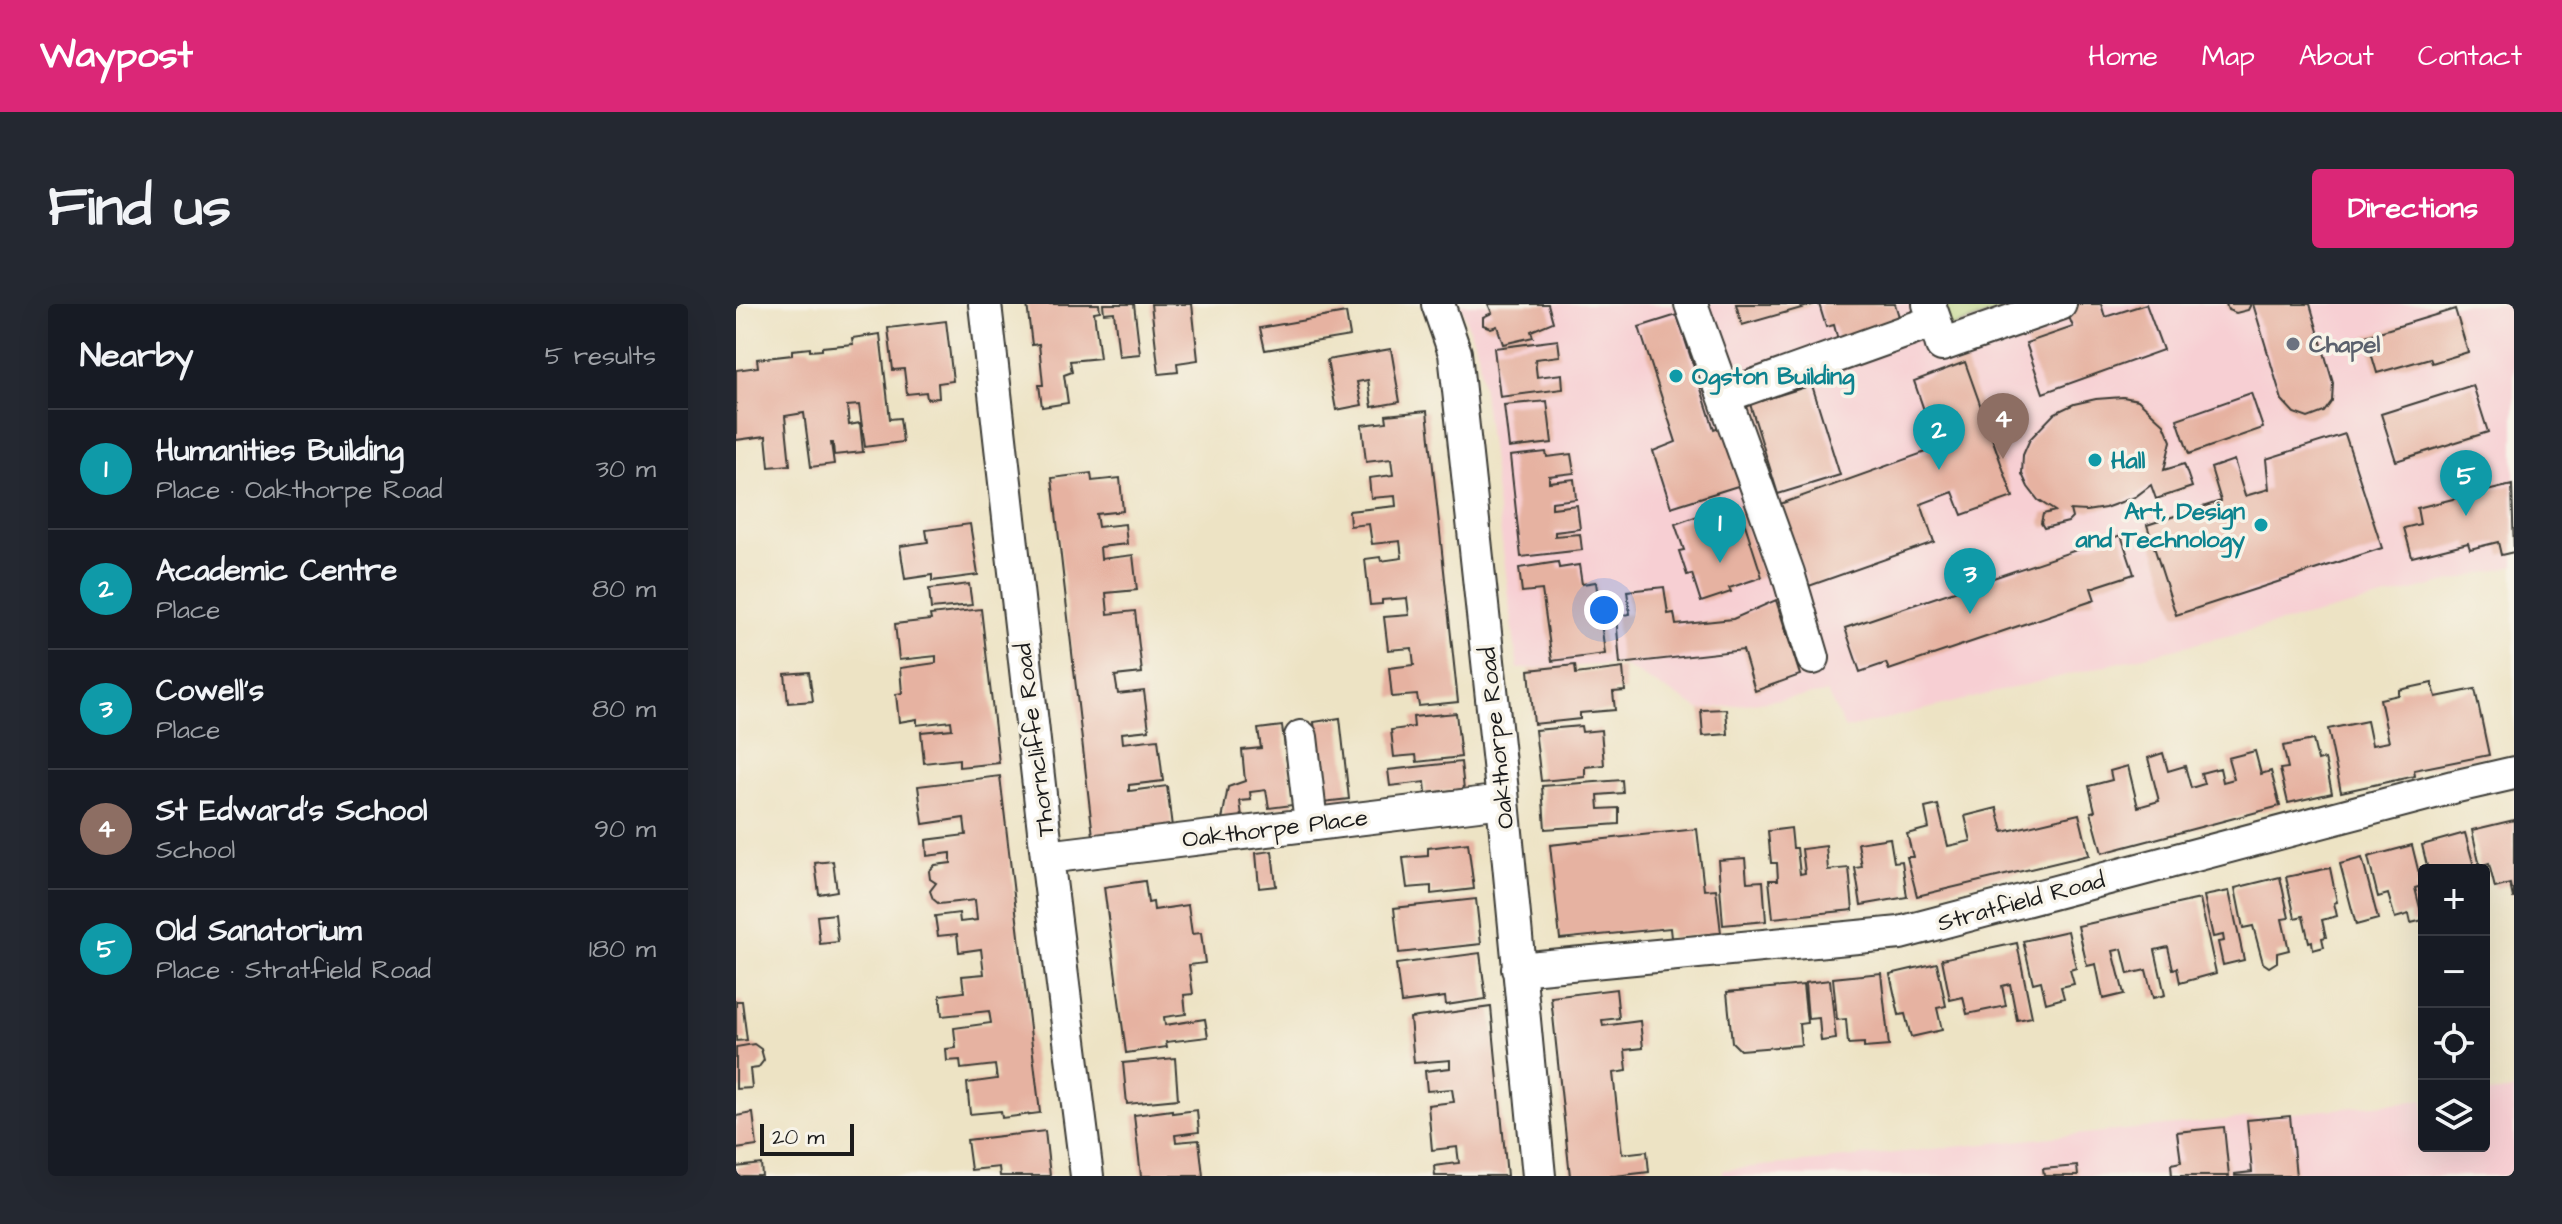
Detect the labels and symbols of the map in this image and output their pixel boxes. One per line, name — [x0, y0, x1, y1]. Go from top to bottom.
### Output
place label: Chapel — [2309, 328, 2380, 362]
marker: Chapel — [2284, 335, 2302, 353]
place label: Ogston Building — [1692, 360, 1855, 395]
marker: Ogston Building — [1667, 367, 1685, 385]
pin: 4 — [1977, 393, 2029, 459]
pin: 2 — [1913, 404, 1965, 470]
place label: Hall — [2111, 444, 2146, 478]
pin: 5 — [2440, 450, 2492, 516]
marker: Hall — [2086, 451, 2104, 469]
place label: Art, Design and Technology — [2075, 495, 2246, 559]
pin: 1 — [1694, 497, 1746, 563]
marker: Art, Design and Technology — [2252, 516, 2270, 534]
pin: 3 — [1944, 548, 1996, 614]
your location — [1584, 590, 1624, 630]
street label: Thorncliffe Road — [1006, 641, 1064, 838]
street label: Oakthorpe Road — [1471, 645, 1523, 830]
street label: Oakthorpe Place — [1180, 801, 1370, 857]
street label: Stratfield Road — [1934, 863, 2109, 941]
scale bar — [760, 1120, 854, 1156]

